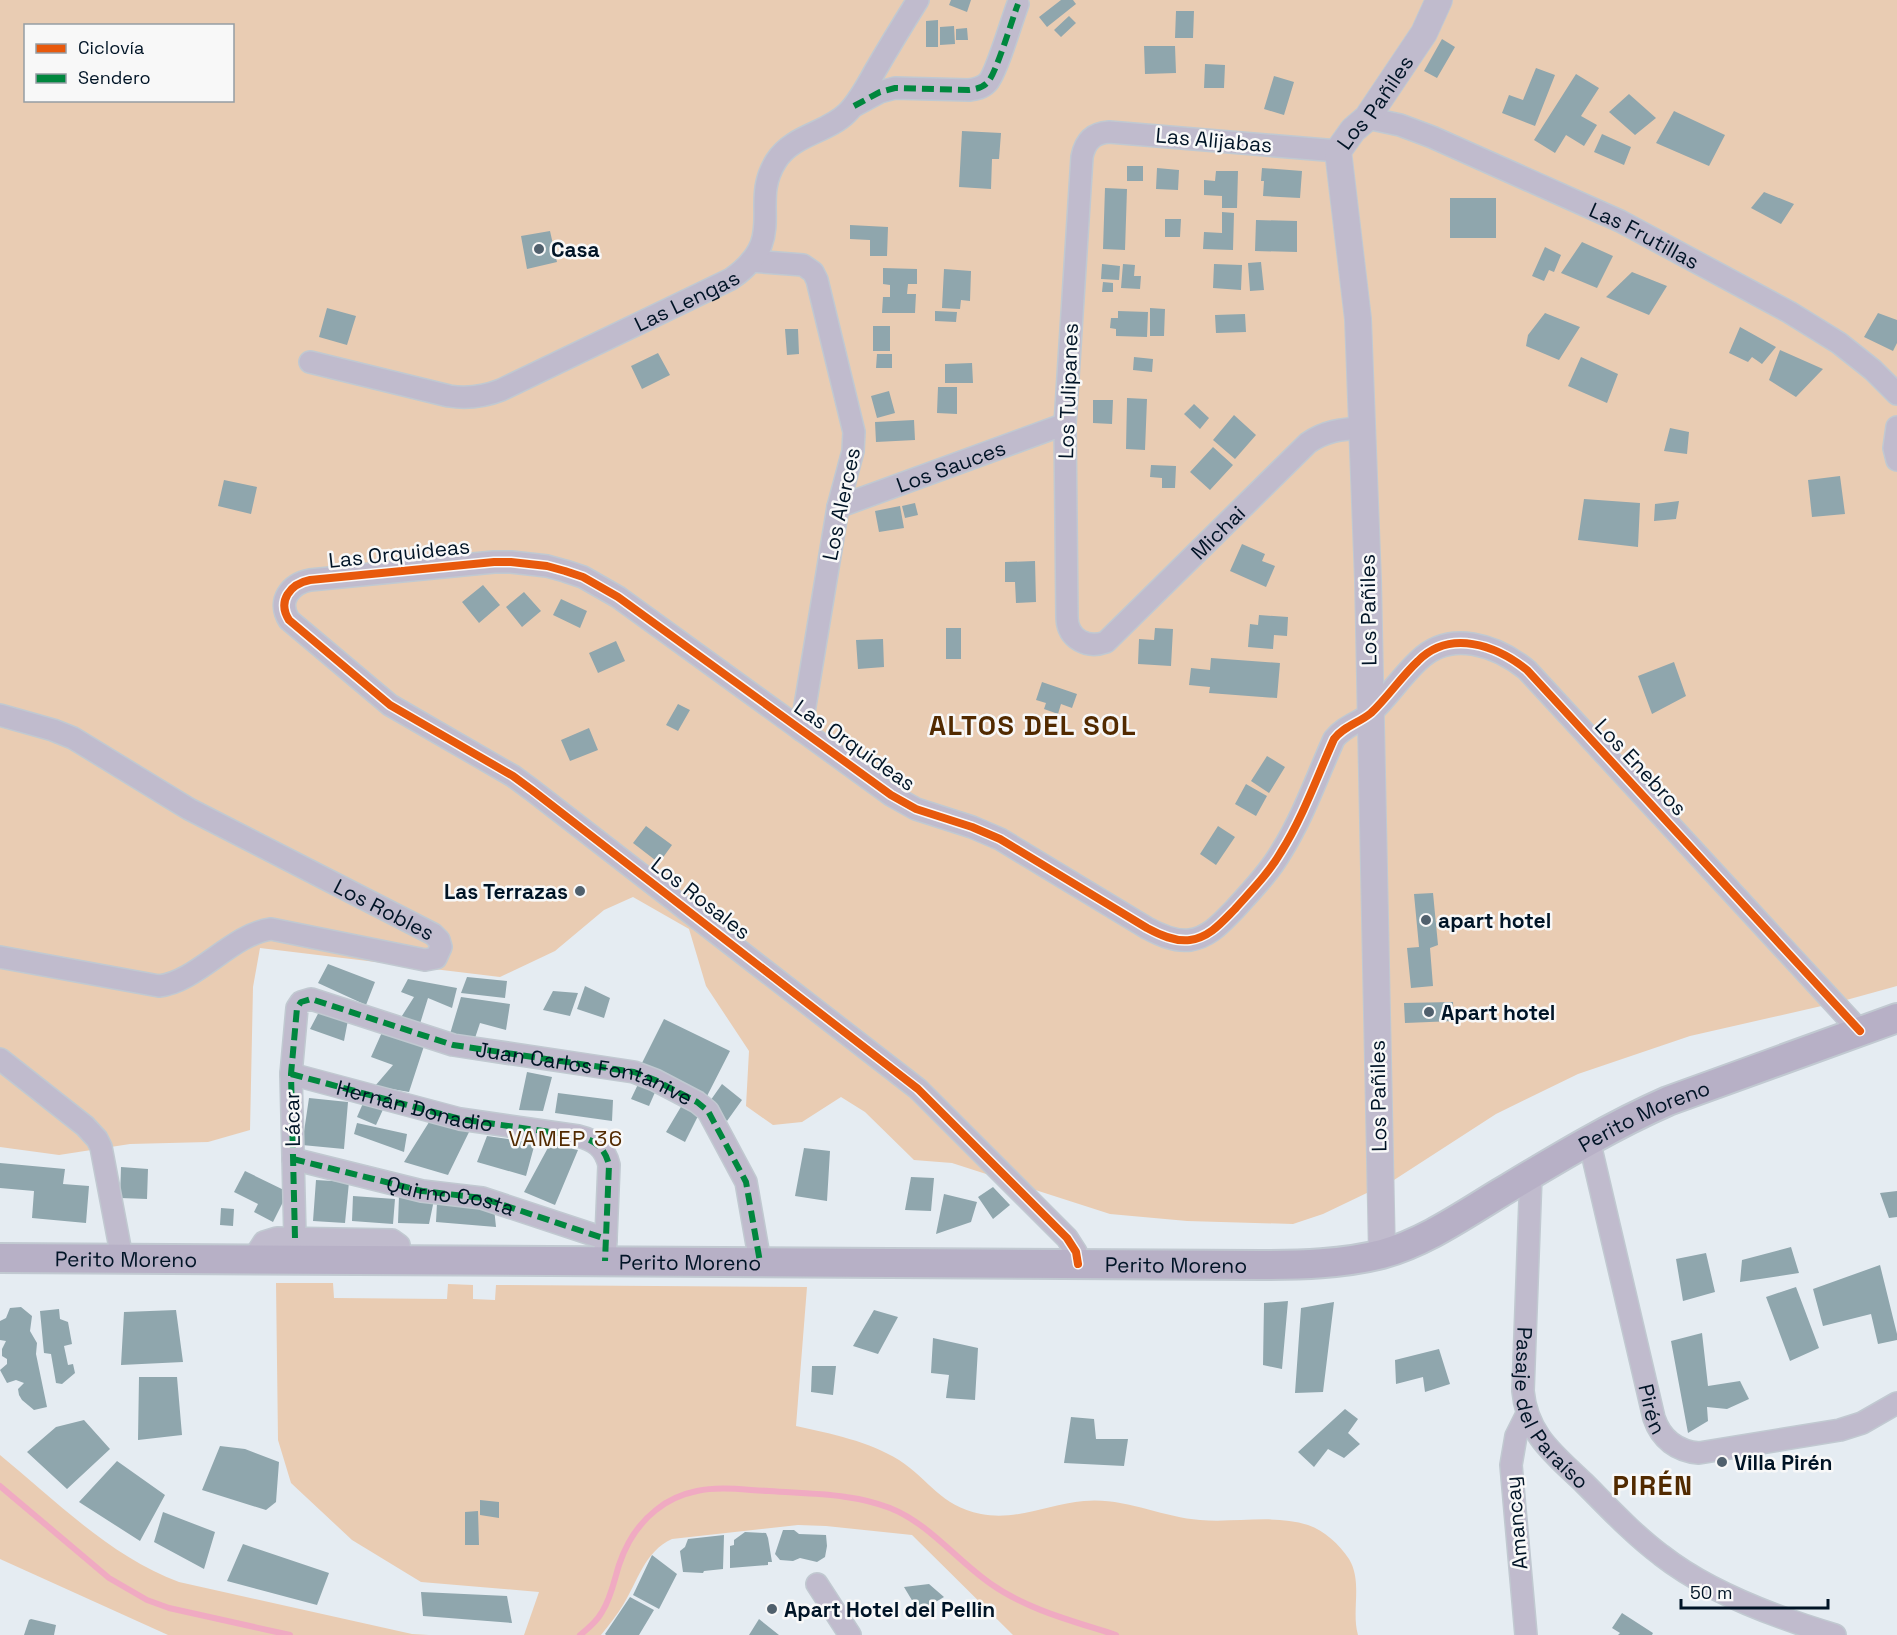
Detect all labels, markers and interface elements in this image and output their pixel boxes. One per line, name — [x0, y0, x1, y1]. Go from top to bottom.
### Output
legend — [24, 24, 234, 102]
text: Ciclovía — [78, 36, 144, 59]
street label: Los Pañiles — [1330, 50, 1419, 154]
text: Sendero — [78, 66, 151, 89]
street label: Las Alijabas — [1155, 121, 1273, 159]
street label: Las Frutillas — [1585, 196, 1704, 275]
place label: Casa — [551, 236, 600, 263]
marker: Casa — [532, 242, 546, 256]
street label: Las Lengas — [630, 264, 745, 337]
street label: Los Tulipanes — [1052, 323, 1084, 459]
street label: Los Sauces — [892, 433, 1009, 498]
street label: Los Alerces — [816, 445, 866, 563]
street label: Michai — [1185, 499, 1251, 565]
street label: Las Orquideas — [327, 532, 471, 574]
street label: Los Pañiles — [1354, 554, 1382, 666]
street label: Las Orquideas — [789, 693, 921, 797]
district label: ALTOS DEL SOL — [929, 708, 1137, 743]
street label: Los Enebros — [1589, 713, 1693, 821]
street label: Los Rosales — [646, 851, 756, 945]
street label: Los Robles — [329, 872, 439, 946]
place label: Las Terrazas — [444, 878, 568, 905]
marker: Las Terrazas — [573, 884, 587, 898]
place label: apart hotel — [1438, 907, 1551, 934]
marker: apart hotel — [1419, 913, 1433, 927]
place label: Apart hotel — [1441, 999, 1555, 1026]
marker: Apart hotel — [1422, 1005, 1436, 1019]
street label: Juan Carlos Fontanive — [474, 1035, 697, 1111]
street label: Los Pañiles — [1364, 1040, 1392, 1152]
street label: Hernán Donadio — [334, 1073, 495, 1137]
street label: Perito Moreno — [1573, 1074, 1713, 1158]
street label: Lácar — [278, 1091, 306, 1147]
district label: VAMEP 36 — [508, 1124, 624, 1152]
street label: Quirno Costa — [384, 1169, 518, 1221]
street label: Perito Moreno — [55, 1245, 197, 1273]
street label: Perito Moreno — [619, 1248, 761, 1276]
street label: Perito Moreno — [1105, 1251, 1247, 1278]
street label: Pasaje del Paraíso — [1509, 1326, 1595, 1494]
street label: Pirén — [1633, 1381, 1673, 1439]
place label: Villa Pirén — [1734, 1449, 1832, 1476]
marker: Villa Pirén — [1715, 1455, 1729, 1469]
district label: PIRÉN — [1612, 1468, 1694, 1503]
street label: Amancay — [1498, 1475, 1534, 1571]
scale bar — [1681, 1572, 1828, 1610]
text: 50 m — [1690, 1581, 1732, 1604]
place label: Apart Hotel del Pellin — [784, 1596, 995, 1623]
marker: Apart Hotel del Pellin — [765, 1602, 779, 1616]

